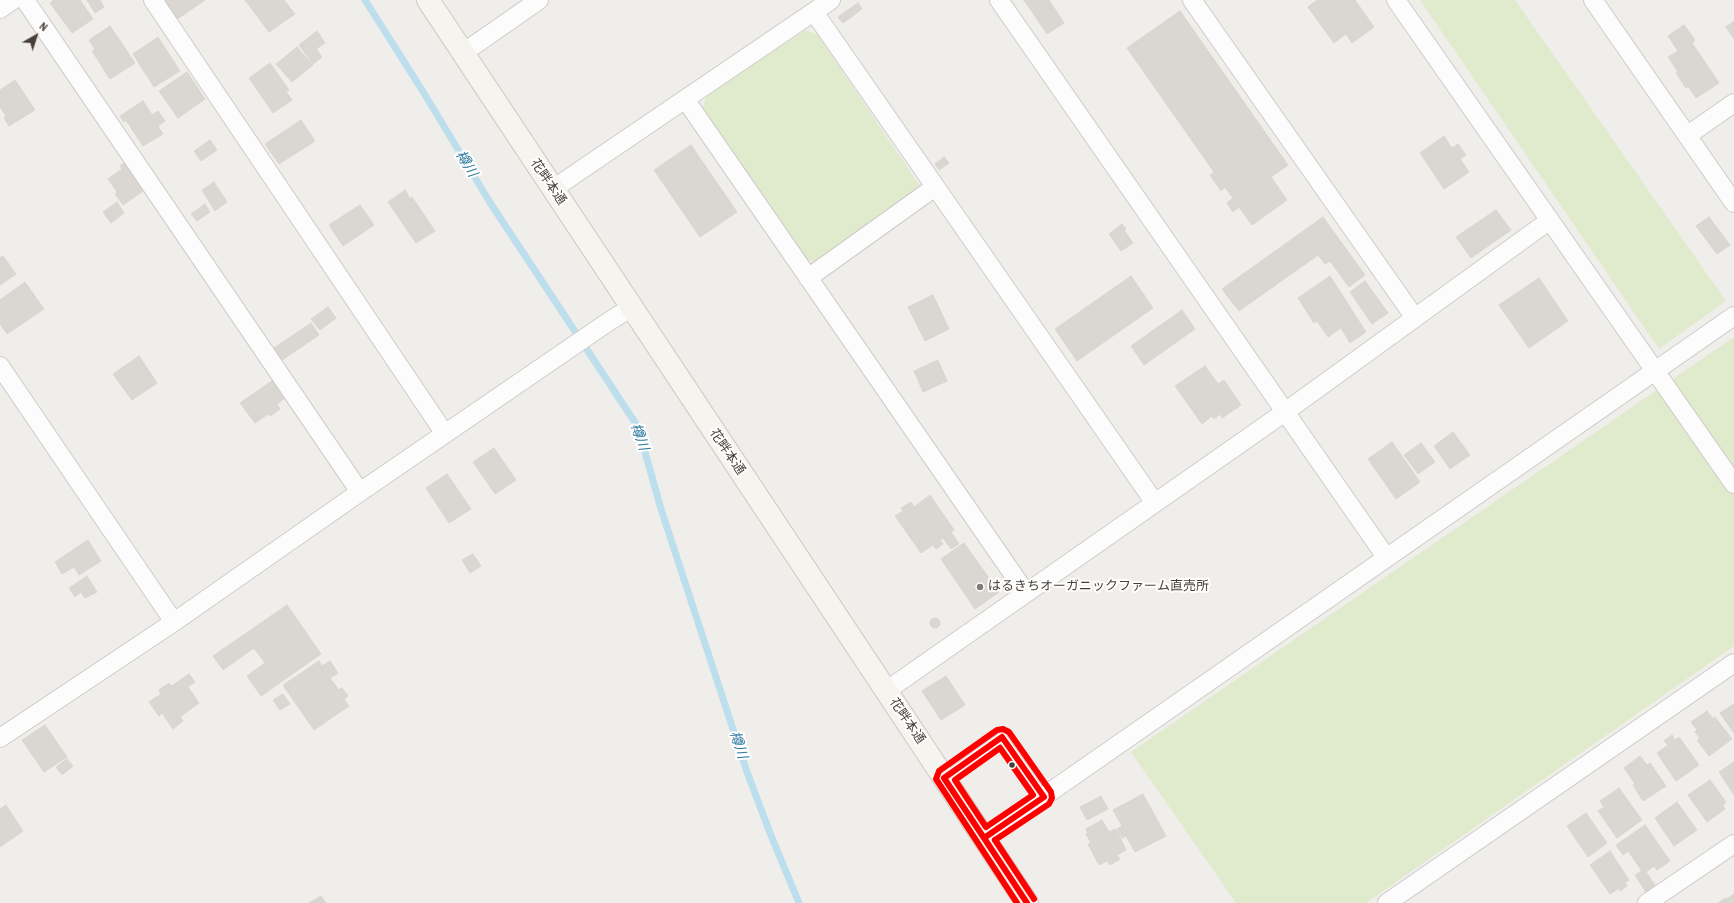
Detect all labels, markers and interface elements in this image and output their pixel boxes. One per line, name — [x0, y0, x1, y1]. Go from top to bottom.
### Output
north arrow — [16, 16, 56, 56]
text: N — [37, 19, 50, 34]
water label: 樽川 — [451, 148, 481, 180]
street label: 花畔本通 — [527, 156, 569, 208]
water label: 樽川 — [626, 421, 652, 453]
street label: 花畔本通 — [706, 426, 748, 478]
place label: はるきちオーガニックファーム直売所 — [988, 579, 1209, 595]
marker: はるきちオーガニックファーム直売所 — [975, 582, 985, 592]
street label: 花畔本通 — [886, 695, 928, 747]
water label: 樽川 — [726, 729, 750, 761]
unlabelled marker — [1007, 760, 1017, 770]

